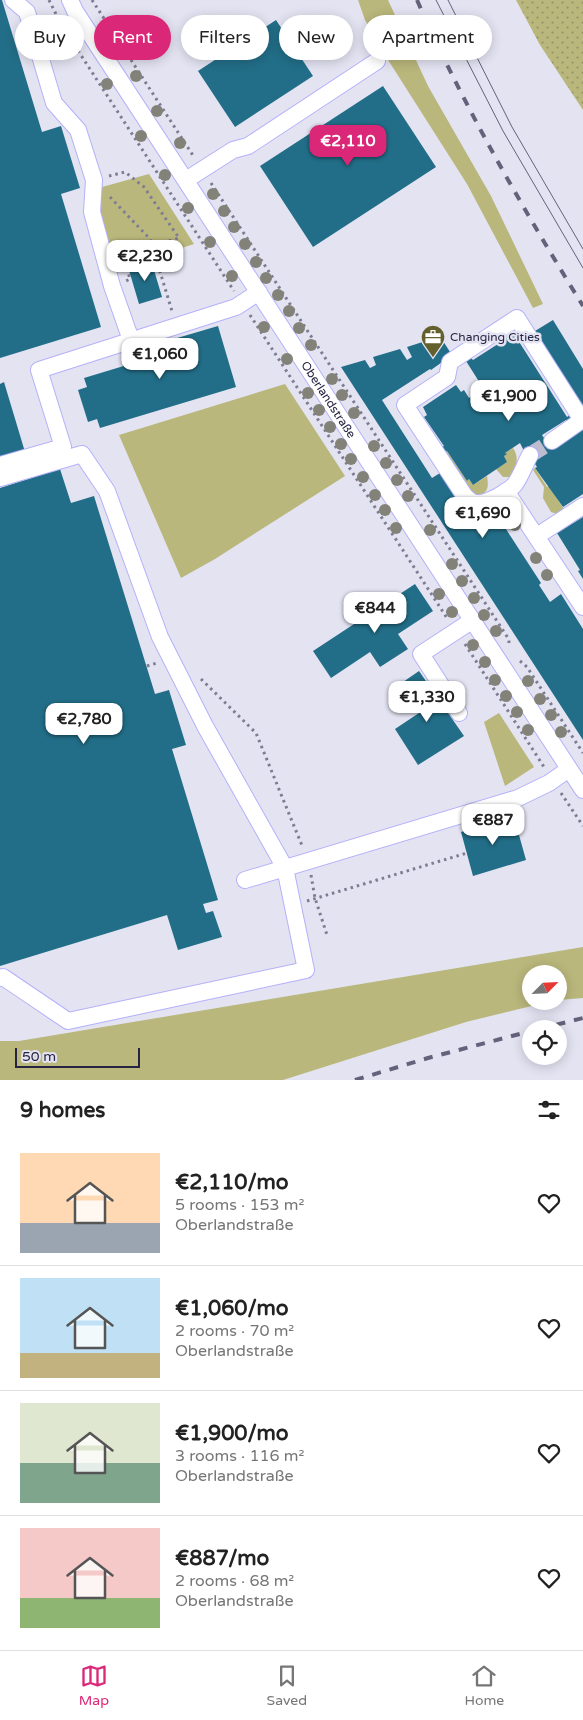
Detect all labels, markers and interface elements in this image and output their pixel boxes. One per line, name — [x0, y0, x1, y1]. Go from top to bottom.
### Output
chip: Buy — [15, 15, 84, 60]
chip: Rent — [94, 15, 171, 60]
chip: Filters — [181, 15, 269, 60]
chip: New — [279, 15, 353, 60]
chip: Apartment — [363, 15, 492, 60]
pin: €2,110 — [307, 124, 389, 167]
text: €2,110 — [320, 131, 376, 151]
pin: €2,230 — [104, 240, 186, 282]
text: €2,230 — [117, 246, 173, 266]
office icon: Changing Cities — [420, 324, 446, 358]
place label: Changing Cities — [450, 330, 540, 344]
pin: €1,060 — [119, 338, 201, 380]
text: €1,060 — [132, 344, 188, 364]
street label: Oberlandstraße — [298, 358, 359, 441]
pin: €1,900 — [468, 380, 550, 422]
text: €1,900 — [481, 386, 537, 406]
pin: €1,690 — [442, 496, 524, 539]
text: €1,690 — [455, 503, 511, 523]
pin: €844 — [345, 592, 405, 634]
text: €844 — [354, 598, 396, 618]
pin: €1,330 — [386, 680, 468, 723]
text: €1,330 — [399, 687, 455, 707]
pin: €2,780 — [43, 702, 125, 745]
text: €2,780 — [56, 709, 112, 729]
pin: €887 — [463, 804, 523, 846]
text: €887 — [472, 810, 514, 830]
north arrow — [522, 965, 568, 1010]
map controls — [522, 965, 567, 1065]
button: locate — [522, 1020, 567, 1065]
scale bar — [15, 1045, 140, 1068]
text: 50 m — [22, 1048, 56, 1065]
icon: filters — [535, 1096, 563, 1124]
text: 9 homes — [20, 1098, 105, 1123]
text: €2,110/mo — [175, 1170, 289, 1195]
icon: home — [60, 1173, 120, 1233]
icon: heart — [535, 1189, 563, 1217]
text: 5 rooms · 153 m² — [175, 1195, 304, 1215]
text: Oberlandstraße — [175, 1215, 294, 1235]
text: €1,060/mo — [175, 1296, 289, 1321]
icon: home — [60, 1298, 120, 1358]
icon: heart — [535, 1314, 563, 1342]
text: 2 rooms · 70 m² — [175, 1321, 294, 1341]
text: Oberlandstraße — [175, 1341, 294, 1361]
text: €1,900/mo — [175, 1421, 289, 1446]
icon: home — [60, 1423, 120, 1483]
icon: heart — [535, 1439, 563, 1467]
text: 3 rooms · 116 m² — [175, 1446, 304, 1466]
text: Oberlandstraße — [175, 1466, 294, 1486]
text: €887/mo — [175, 1546, 269, 1571]
icon: home — [60, 1548, 120, 1608]
icon: heart — [535, 1564, 563, 1592]
text: 2 rooms · 68 m² — [175, 1571, 294, 1591]
text: Oberlandstraße — [175, 1591, 294, 1611]
tab: Map — [79, 1662, 109, 1709]
tab: Saved — [267, 1662, 307, 1709]
tab: Home — [465, 1662, 504, 1709]

